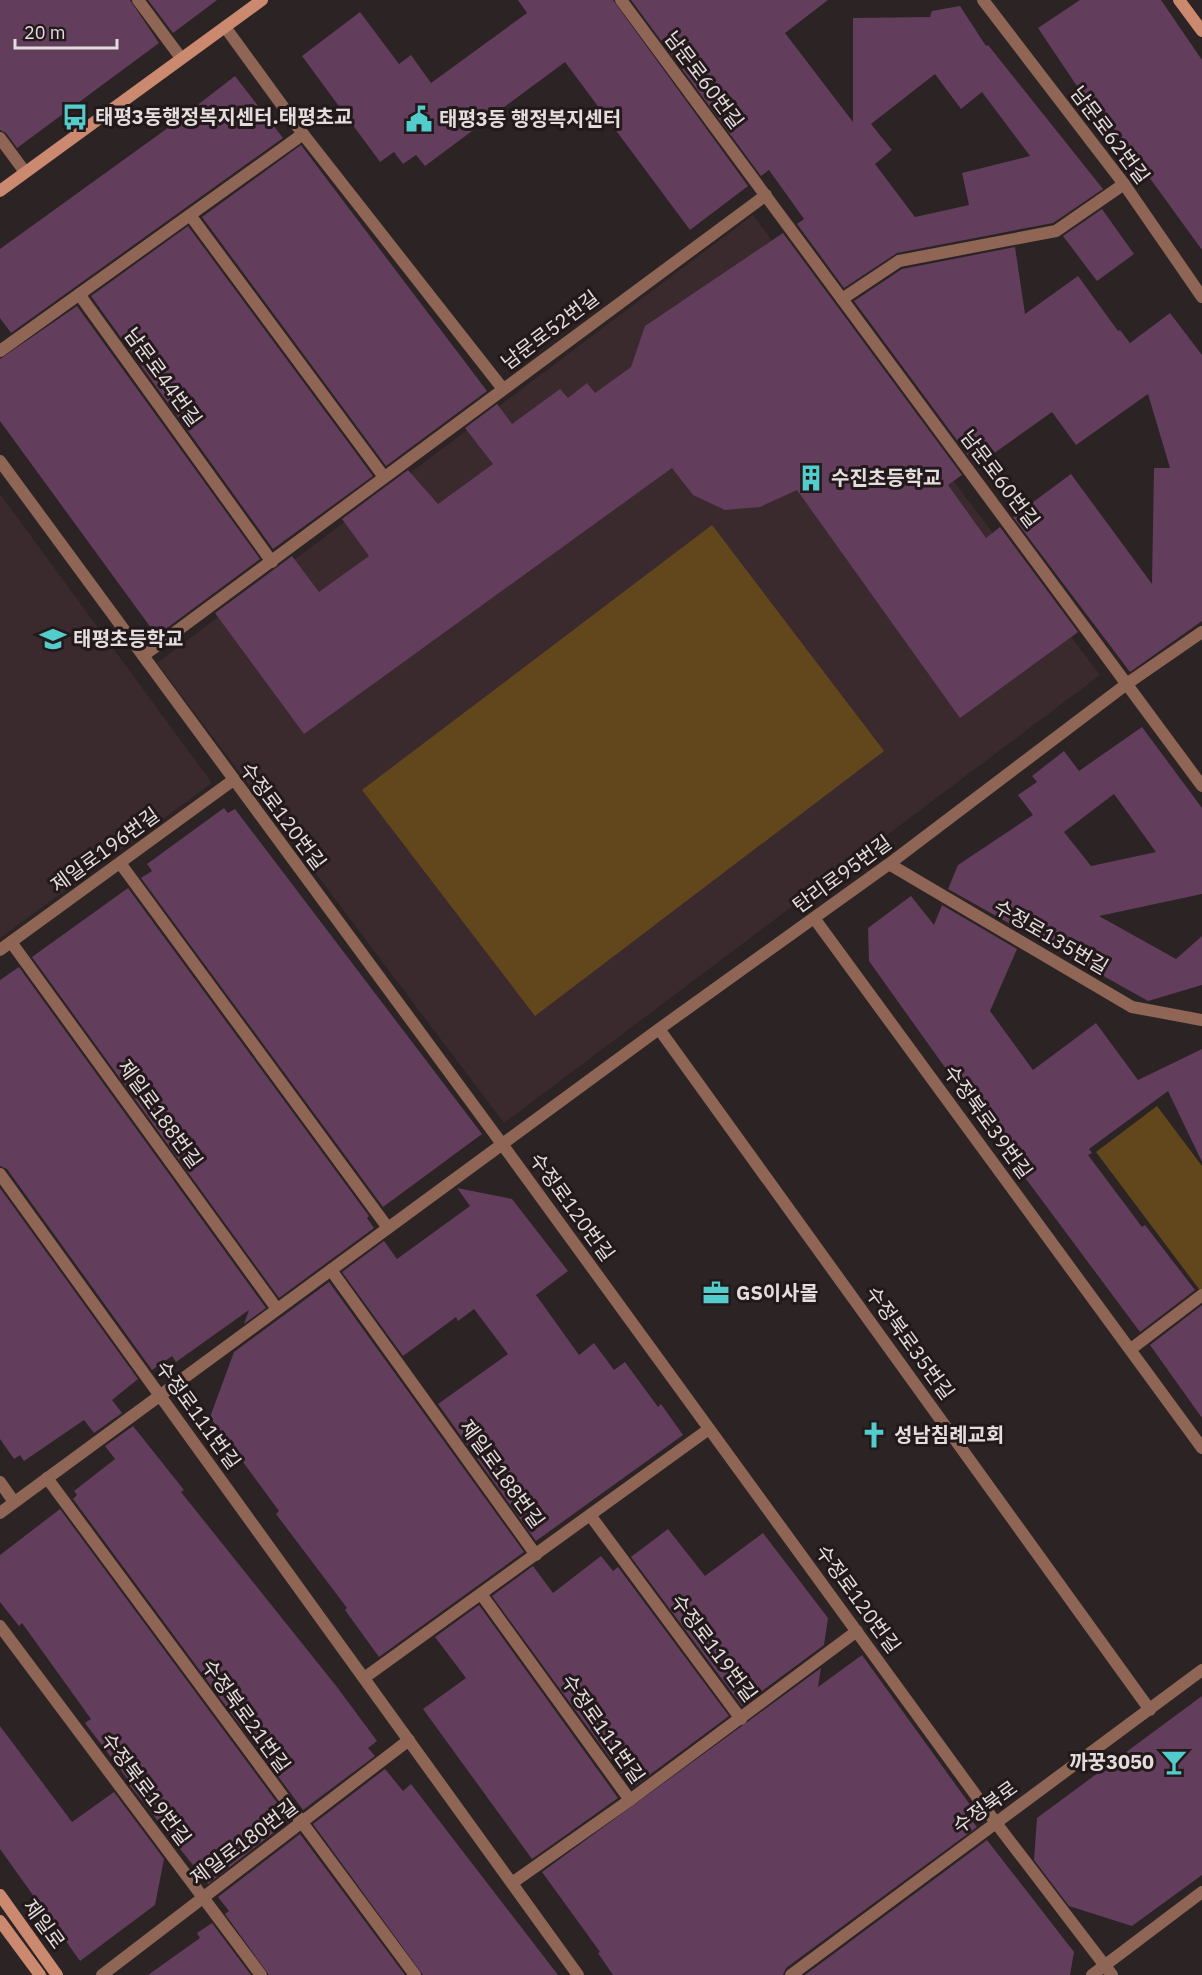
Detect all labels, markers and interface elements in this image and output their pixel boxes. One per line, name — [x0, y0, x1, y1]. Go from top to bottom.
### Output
scale bar — [15, 12, 117, 50]
text: 20 m — [24, 21, 66, 44]
street label: 남문로60번길 — [659, 25, 750, 134]
street label: 남문로62번길 — [1065, 80, 1156, 189]
bus stop icon: 태평3동행정복지센터.태평초교 — [60, 102, 90, 132]
place label: 태평3동행정복지센터.태평초교 — [95, 103, 352, 130]
public building icon: 태평3동 행정복지센터 — [404, 104, 434, 134]
place label: 태평3동 행정복지센터 — [439, 105, 621, 132]
street label: 남문로52번길 — [495, 284, 604, 375]
street label: 남문로44번길 — [118, 322, 208, 432]
street label: 남문로60번길 — [955, 424, 1046, 533]
building icon: 수진초등학교 — [796, 463, 826, 493]
place label: 수진초등학교 — [831, 464, 941, 491]
school or university icon: 태평초등학교 — [38, 624, 68, 654]
place label: 태평초등학교 — [73, 625, 183, 652]
street label: 수정로120번길 — [234, 756, 333, 875]
street label: 제일로196번길 — [45, 801, 164, 898]
street label: 탄리로95번길 — [787, 829, 897, 919]
street label: 수정로135번길 — [989, 893, 1113, 980]
street label: 제일로188번길 — [112, 1054, 209, 1173]
street label: 수정북로39번길 — [938, 1059, 1039, 1184]
street label: 수정로120번길 — [524, 1147, 621, 1266]
office icon: GS이사몰 — [701, 1278, 731, 1308]
place label: GS이사몰 — [736, 1279, 818, 1306]
street label: 수정북로35번길 — [860, 1280, 961, 1405]
street label: 수정로111번길 — [150, 1355, 247, 1474]
street label: 제일로188번길 — [454, 1414, 551, 1533]
church icon: 성남침례교회 — [859, 1420, 889, 1450]
place label: 성남침례교회 — [894, 1421, 1004, 1448]
street label: 수정로120번길 — [810, 1539, 907, 1658]
street label: 수정로119번길 — [665, 1588, 764, 1707]
street label: 수정북로21번길 — [196, 1653, 297, 1778]
street label: 수정로111번길 — [556, 1669, 651, 1789]
street label: 수정북로19번길 — [95, 1727, 198, 1850]
bar icon: 까꿍3050 — [1159, 1747, 1189, 1777]
place label: 까꿍3050 — [1069, 1748, 1154, 1775]
street label: 수정북로 — [947, 1774, 1022, 1839]
street label: 제일로180번길 — [184, 1792, 303, 1891]
street label: 제일로 — [17, 1893, 72, 1954]

